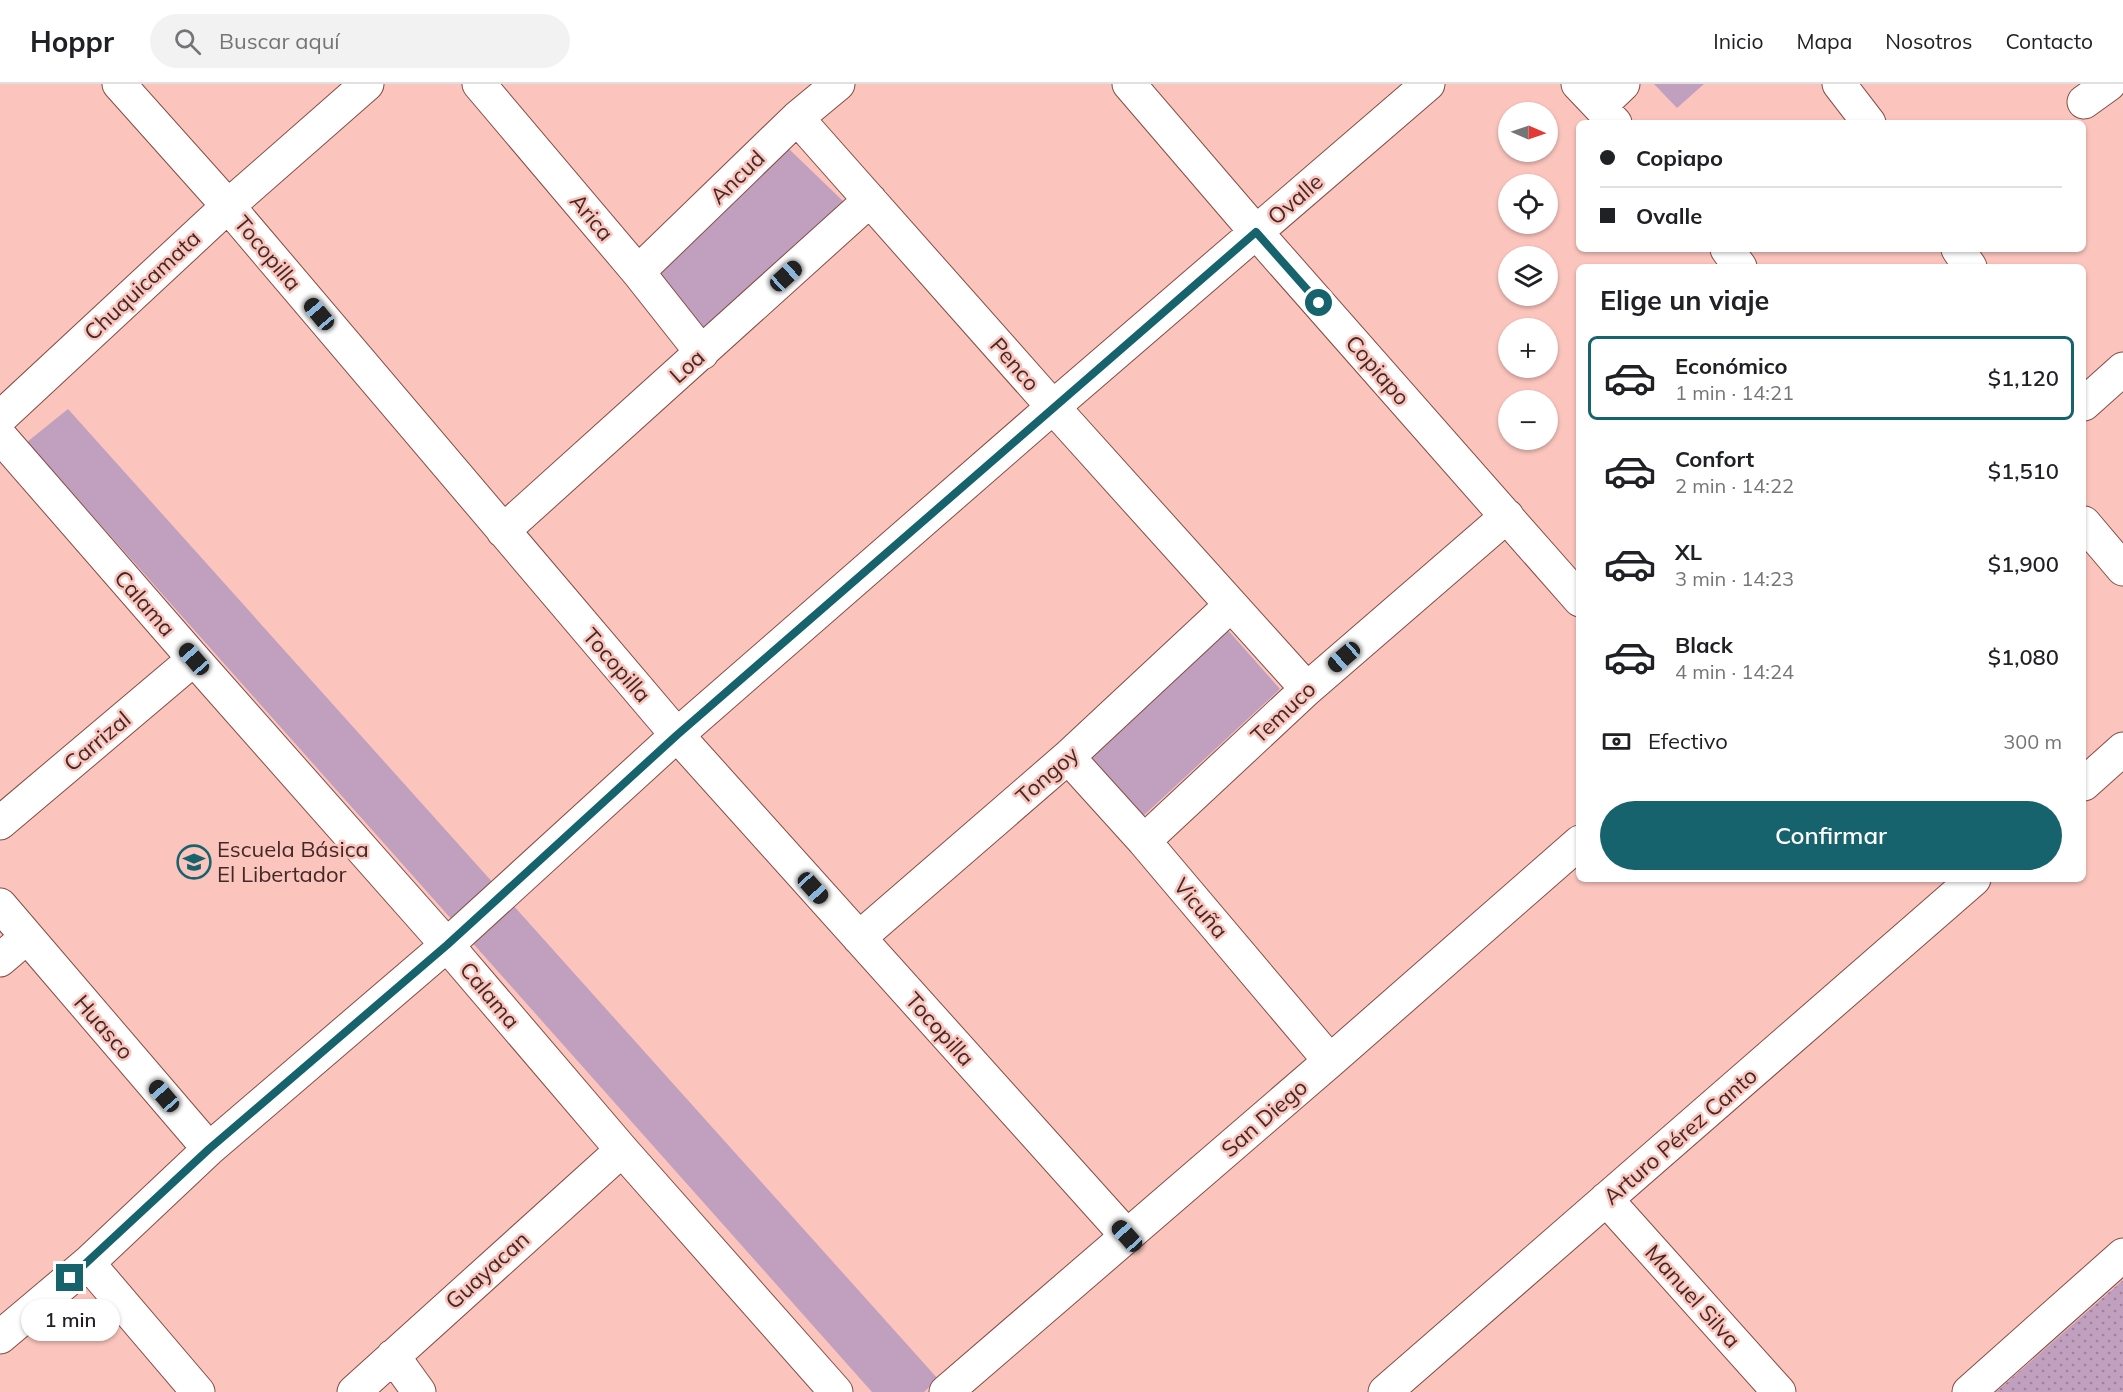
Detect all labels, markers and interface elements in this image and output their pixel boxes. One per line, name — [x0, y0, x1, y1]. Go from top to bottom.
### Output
search box — [150, 14, 570, 68]
text: Hoppr — [30, 24, 114, 59]
icon: search — [171, 25, 204, 58]
text: Buscar aquí — [219, 27, 340, 55]
text: Inicio — [1713, 28, 1763, 54]
text: Mapa — [1796, 28, 1852, 54]
text: Nosotros — [1885, 28, 1972, 54]
text: Contacto — [2005, 28, 2093, 54]
north arrow — [1498, 102, 1558, 162]
map controls — [1498, 102, 1558, 450]
street label: Ancud — [704, 144, 770, 210]
text: Copiapo — [1636, 144, 1723, 172]
street label: Ovalle — [1262, 167, 1328, 231]
button: locate — [1498, 174, 1558, 234]
street label: Arica — [564, 188, 620, 246]
text: Ovalle — [1636, 202, 1702, 230]
street label: Tocopilla — [229, 210, 307, 296]
street label: Chuquicamata — [78, 224, 206, 346]
button: layers — [1498, 246, 1558, 306]
car — [767, 257, 805, 295]
text: Elige un viaje — [1600, 283, 1769, 317]
route start — [1305, 289, 1332, 316]
car — [301, 294, 337, 334]
button: + — [1498, 318, 1558, 378]
street label: Copiapo — [1340, 329, 1416, 411]
street label: Penco — [984, 331, 1046, 397]
street label: Loa — [664, 343, 710, 389]
icon: car — [1603, 351, 1657, 405]
text: Económico — [1675, 352, 1788, 380]
text: $1,120 — [1988, 364, 2059, 392]
text: 1 min · 14:21 — [1675, 380, 1794, 405]
button: − — [1498, 390, 1558, 450]
icon: car — [1603, 444, 1657, 498]
text: Confort — [1675, 445, 1754, 473]
text: $1,510 — [1988, 457, 2059, 485]
text: 2 min · 14:22 — [1675, 473, 1794, 498]
icon: car — [1603, 537, 1657, 591]
text: XL — [1675, 538, 1702, 566]
text: $1,900 — [1988, 550, 2059, 578]
street label: Calama — [109, 564, 181, 642]
text: 3 min · 14:23 — [1675, 566, 1794, 591]
street label: Tocopilla — [577, 622, 657, 708]
icon: car — [1603, 630, 1657, 684]
text: Black — [1675, 631, 1733, 659]
car — [1325, 638, 1363, 676]
car — [175, 640, 213, 678]
text: $1,080 — [1988, 643, 2059, 671]
text: 4 min · 14:24 — [1675, 659, 1794, 684]
street label: Temuco — [1245, 675, 1321, 749]
street label: Carrizal — [58, 705, 136, 777]
icon: cash — [1600, 725, 1633, 758]
text: Efectivo — [1648, 727, 1728, 755]
text: 300 m — [2003, 729, 2062, 754]
street label: Tongoy — [1010, 740, 1084, 810]
button: Confirmar — [1600, 801, 2062, 870]
place label: Escuela Básica El Libertador — [217, 835, 369, 888]
school or university icon: Escuela Básica El Libertador — [176, 844, 212, 880]
car — [794, 869, 832, 907]
street label: Vicuña — [1168, 872, 1234, 944]
street label: Calama — [454, 956, 526, 1034]
street label: Tocopilla — [900, 986, 980, 1072]
street label: Huasco — [68, 989, 140, 1065]
street label: Arturo Pérez Canto — [1597, 1061, 1763, 1211]
street label: San Diego — [1215, 1073, 1313, 1163]
car — [145, 1077, 183, 1115]
car — [1108, 1217, 1146, 1255]
street label: Guayacan — [439, 1225, 535, 1315]
street label: Manuel Silva — [1639, 1239, 1747, 1353]
route end — [56, 1264, 83, 1291]
callout: 1 min — [20, 1299, 119, 1341]
text: 1 min — [45, 1307, 96, 1332]

